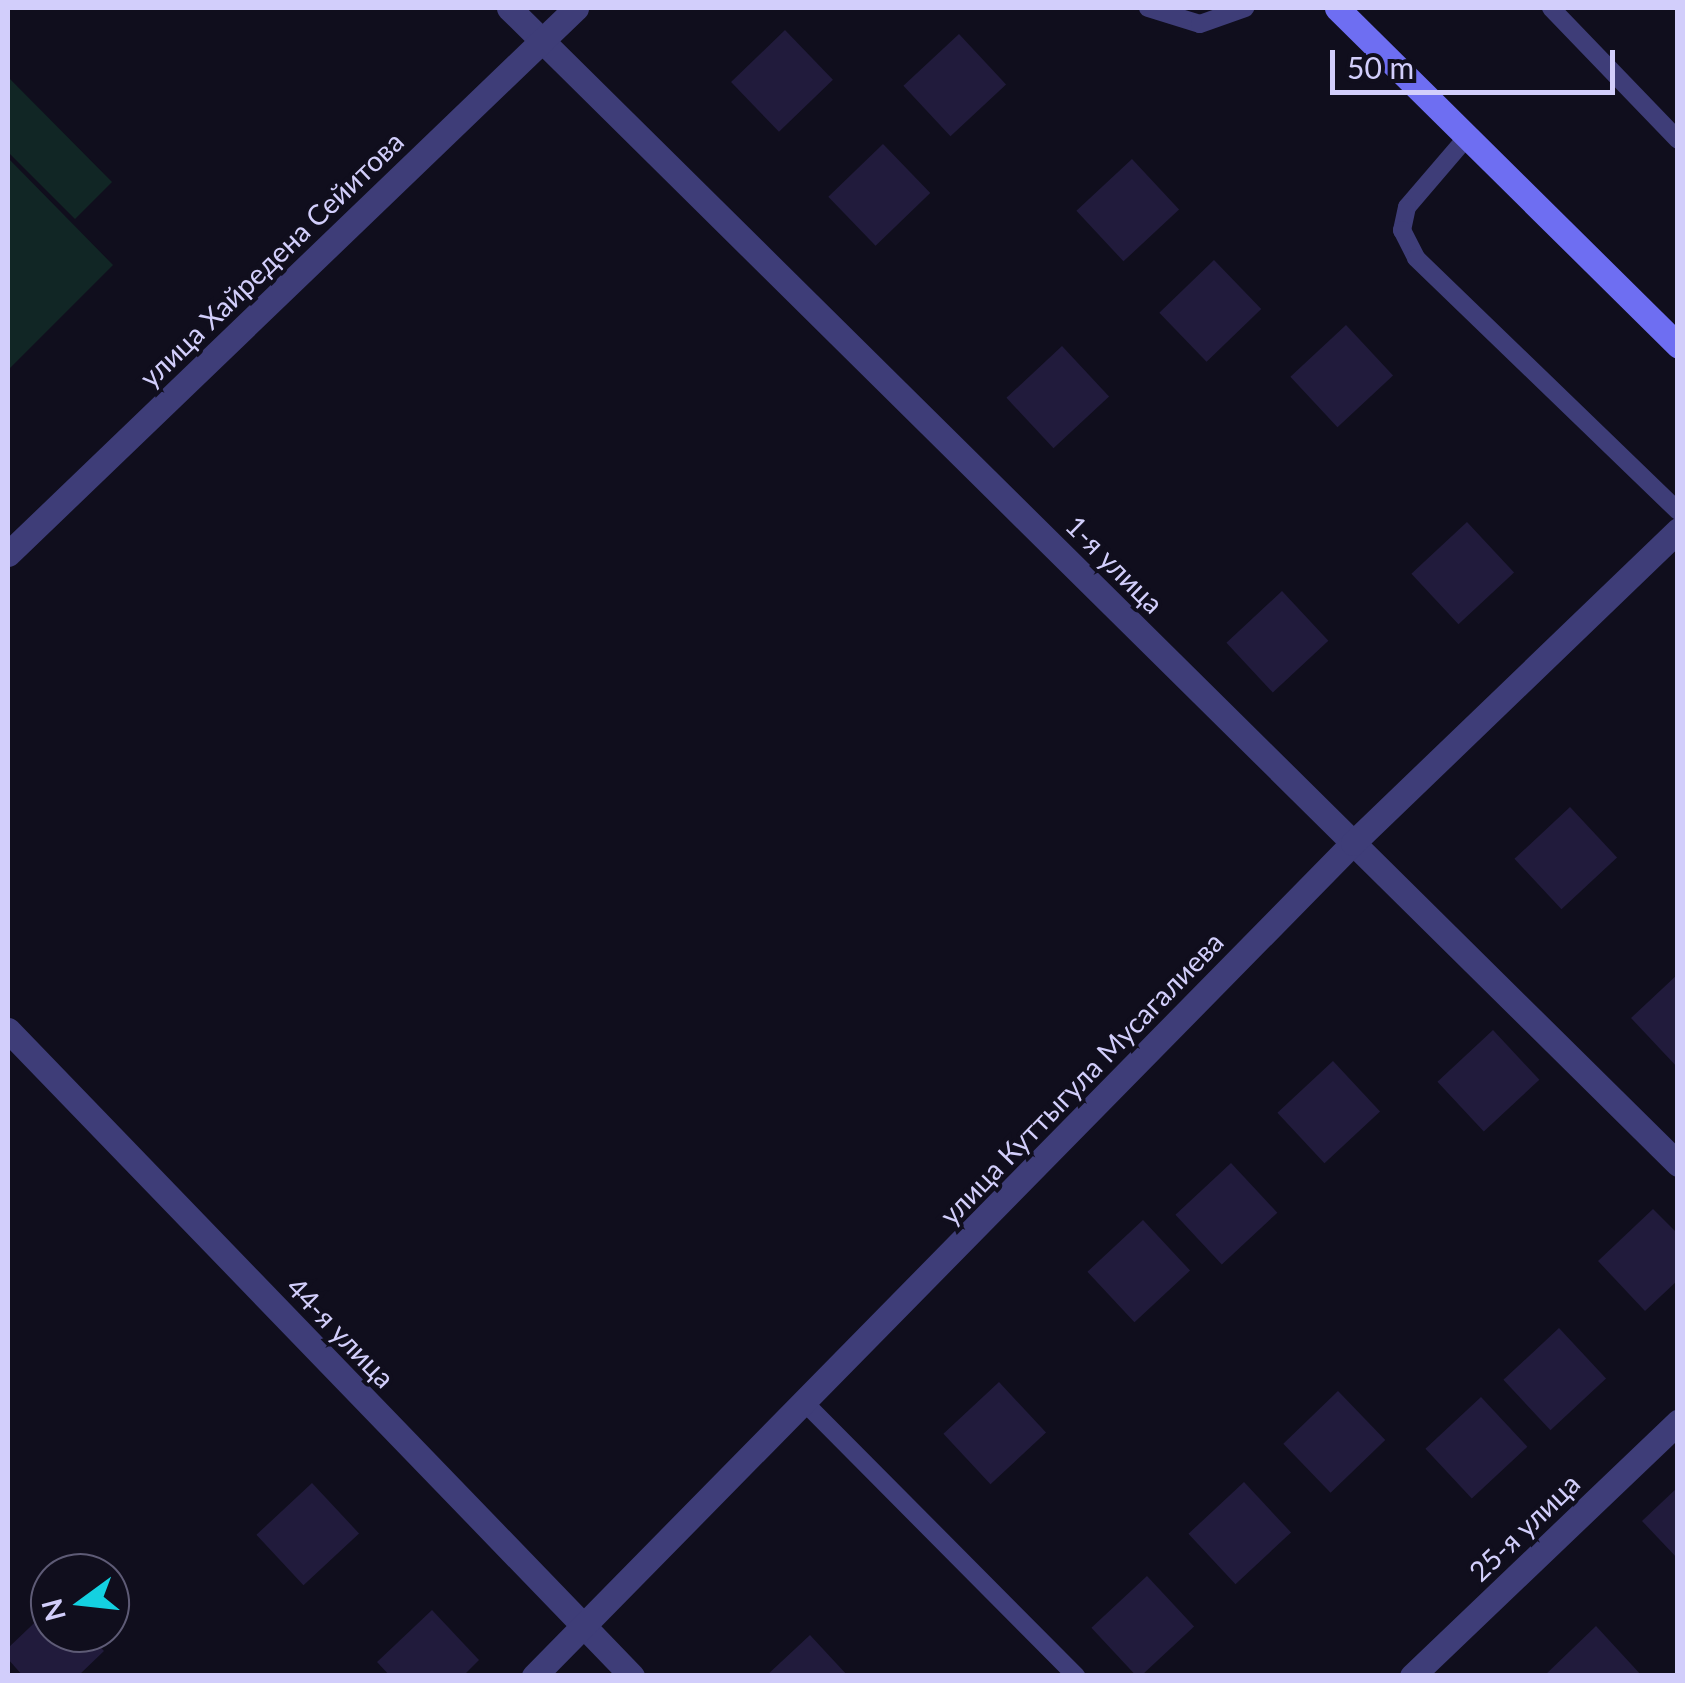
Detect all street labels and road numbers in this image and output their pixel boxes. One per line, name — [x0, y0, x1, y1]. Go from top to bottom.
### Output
street label: улица Хайредена Сейитова — [132, 124, 410, 394]
street label: 1-я улица — [1059, 508, 1171, 620]
street label: улица Куттыгула Мусагалиева — [932, 925, 1230, 1231]
street label: 44-я улица — [280, 1270, 402, 1394]
street label: 25-я улица — [1462, 1466, 1586, 1588]

